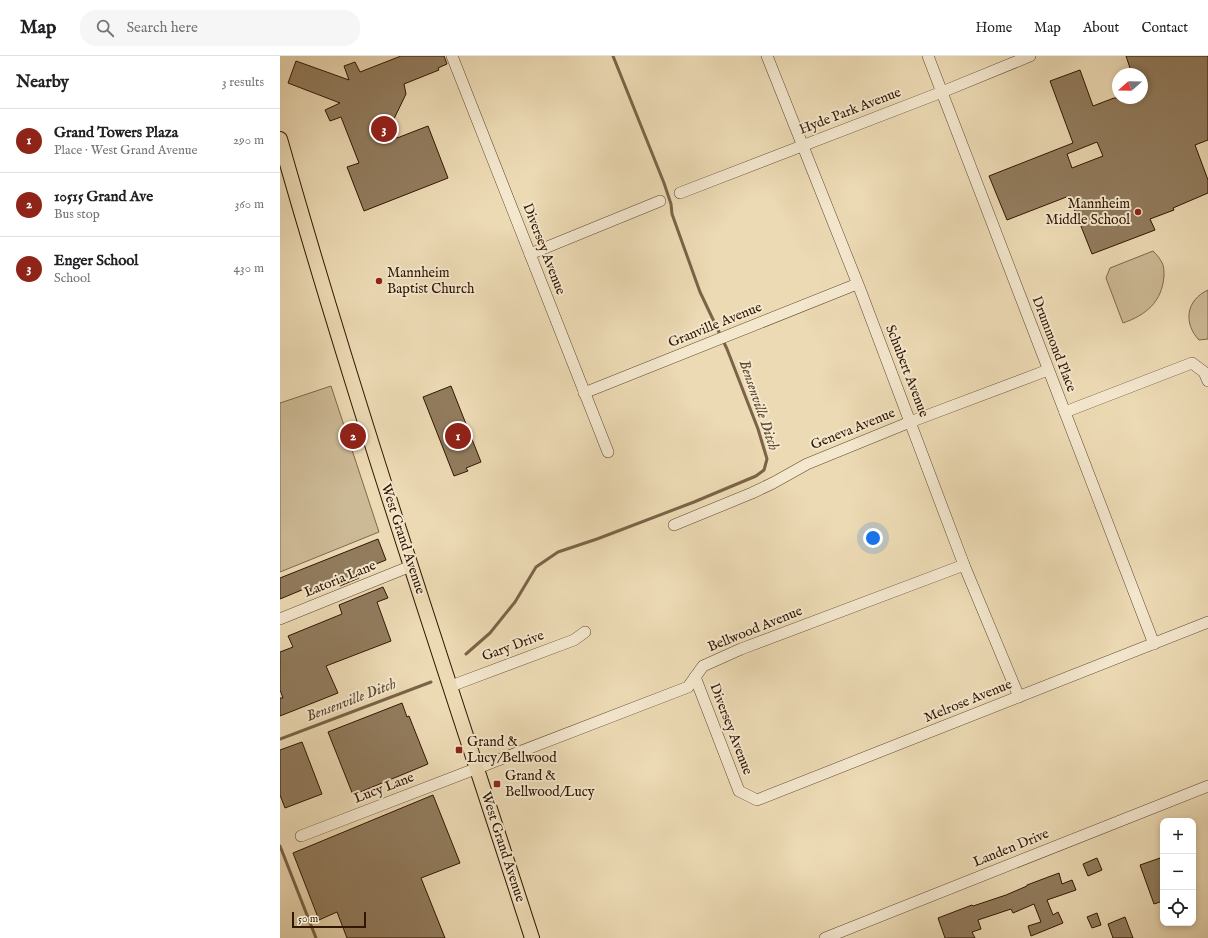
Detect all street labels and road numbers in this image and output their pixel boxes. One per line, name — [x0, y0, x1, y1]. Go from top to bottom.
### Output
street label: Hyde Park Avenue — [796, 83, 904, 139]
street label: Diversey Avenue — [518, 201, 570, 298]
street label: Drummond Place — [1027, 294, 1081, 395]
street label: Granville Avenue — [666, 298, 765, 352]
street label: Schubert Avenue — [881, 322, 933, 420]
street label: Geneva Avenue — [808, 404, 898, 454]
street label: West Grand Avenue — [377, 482, 429, 597]
street label: Latoria Lane — [301, 556, 379, 602]
street label: Bellwood Avenue — [705, 602, 806, 656]
street label: Gary Drive — [479, 626, 547, 666]
street label: Melrose Avenue — [921, 675, 1015, 727]
street label: Diversey Avenue — [705, 681, 757, 778]
street label: Lucy Lane — [351, 768, 417, 808]
street label: West Grand Avenue — [477, 790, 529, 905]
street label: Landen Drive — [970, 824, 1052, 871]

